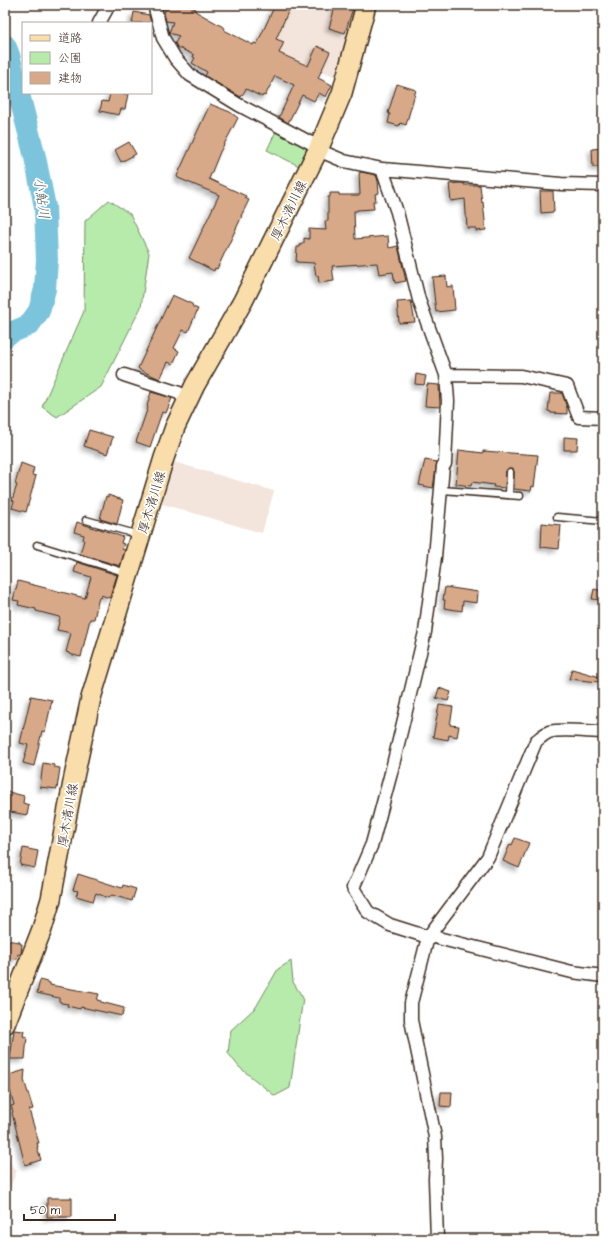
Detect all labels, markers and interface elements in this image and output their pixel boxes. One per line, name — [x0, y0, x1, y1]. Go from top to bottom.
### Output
legend — [22, 22, 152, 94]
text: 道路 — [58, 30, 82, 47]
text: 公園 — [58, 50, 82, 67]
text: 建物 — [58, 70, 82, 87]
water label: 小鮎川 — [28, 176, 54, 220]
street label: 厚木清川線 — [267, 176, 312, 244]
street label: 厚木清川線 — [134, 468, 170, 536]
street label: 厚木清川線 — [53, 781, 83, 849]
scale bar — [24, 1196, 115, 1222]
text: 50 m — [30, 1202, 61, 1219]

